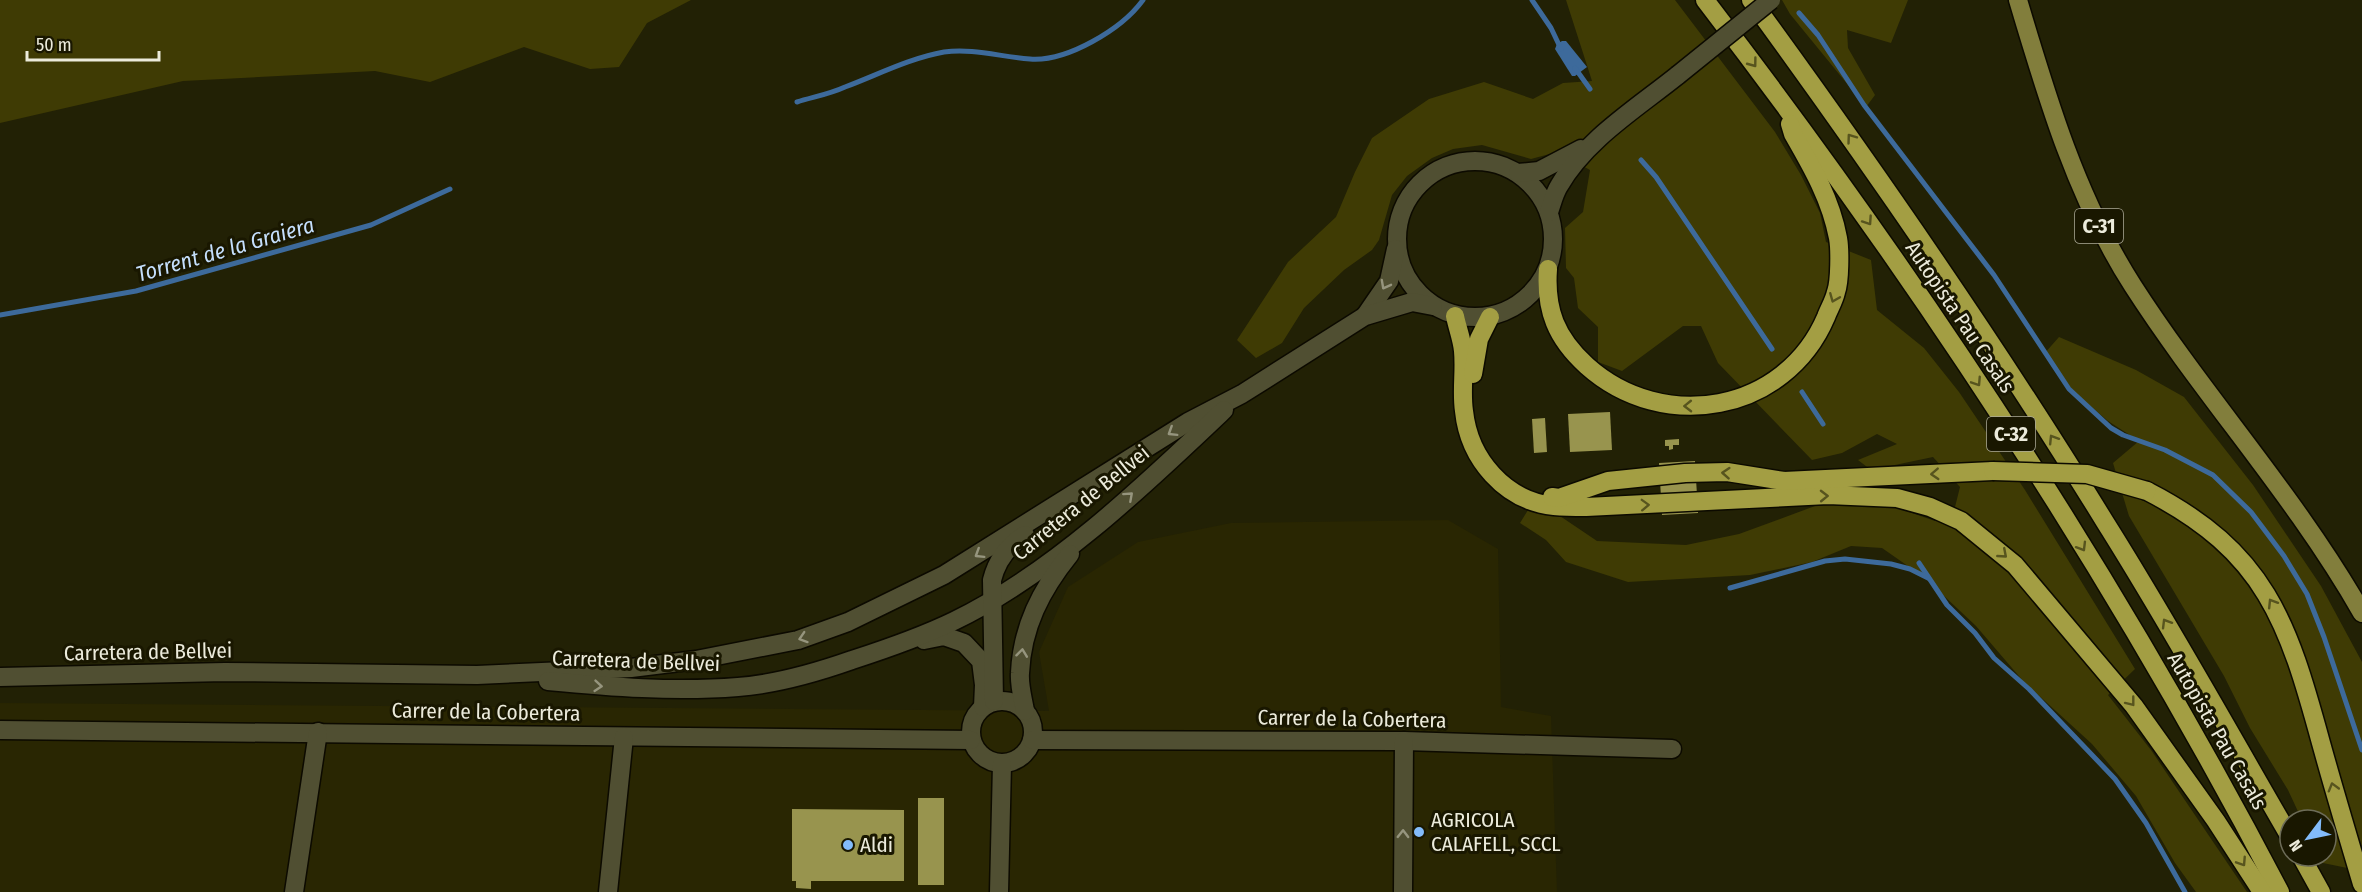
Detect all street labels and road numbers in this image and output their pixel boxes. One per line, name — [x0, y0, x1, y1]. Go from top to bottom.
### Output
road number: C-31 — [2075, 209, 2123, 243]
street label: Autopista Pau Casals — [1900, 236, 2020, 398]
road number: C-32 — [1987, 417, 2035, 451]
street label: Carretera de Bellvei — [1007, 440, 1155, 566]
street label: Carretera de Bellvei — [64, 638, 232, 666]
street label: Carretera de Bellvei — [551, 645, 721, 677]
street label: Autopista Pau Casals — [2161, 648, 2273, 814]
street label: Carrer de la Cobertera — [391, 697, 581, 727]
street label: Carrer de la Cobertera — [1257, 704, 1447, 734]

